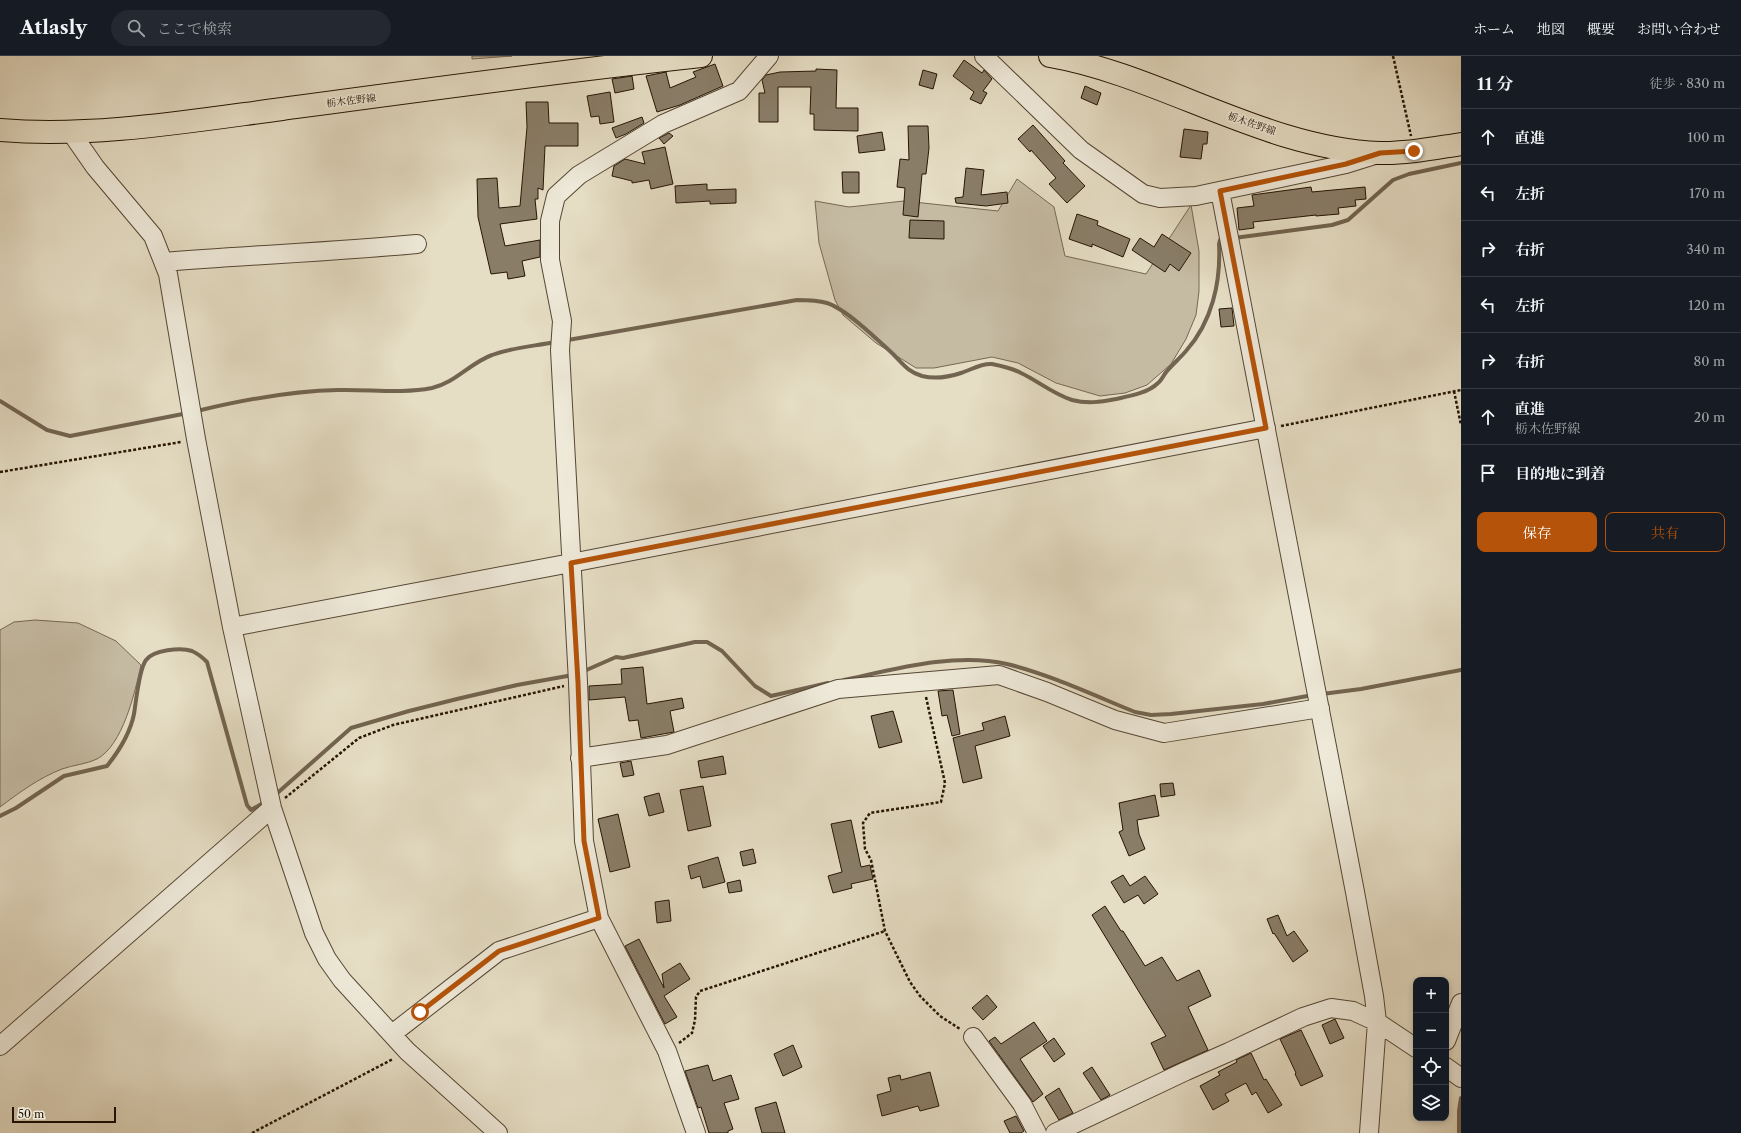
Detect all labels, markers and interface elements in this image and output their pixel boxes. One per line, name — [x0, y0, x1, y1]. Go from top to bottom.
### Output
search box — [111, 10, 391, 46]
text: Atlasly — [20, 16, 87, 39]
icon: search — [125, 17, 147, 39]
text: ここで検索 — [157, 19, 232, 38]
text: ホーム — [1473, 20, 1515, 38]
text: 地図 — [1537, 20, 1565, 38]
text: 概要 — [1587, 20, 1615, 38]
text: お問い合わせ — [1637, 20, 1721, 38]
text: 11 分 — [1477, 74, 1514, 94]
text: 徒歩 · 830 m — [1650, 75, 1725, 91]
street label: 栃木佐野線 — [325, 91, 377, 110]
street label: 栃木佐野線 — [1226, 109, 1278, 138]
icon: ahead — [1477, 126, 1499, 148]
text: 直進 — [1515, 128, 1545, 147]
text: 100 m — [1687, 129, 1725, 145]
route end — [1405, 142, 1423, 160]
icon: left — [1477, 182, 1499, 204]
text: 左折 — [1515, 184, 1545, 203]
text: 170 m — [1689, 185, 1725, 201]
icon: right — [1477, 238, 1499, 260]
text: 右折 — [1515, 240, 1545, 259]
text: 340 m — [1687, 241, 1725, 257]
icon: left — [1477, 294, 1499, 316]
text: 左折 — [1515, 296, 1545, 315]
text: 120 m — [1688, 297, 1725, 313]
icon: right — [1477, 350, 1499, 372]
text: 右折 — [1515, 352, 1545, 371]
text: 80 m — [1693, 353, 1725, 369]
text: 直進 — [1515, 399, 1545, 418]
icon: ahead — [1477, 406, 1499, 428]
text: 20 m — [1694, 409, 1725, 425]
text: 栃木佐野線 — [1515, 420, 1580, 436]
icon: arrive — [1477, 462, 1499, 484]
text: 目的地に到着 — [1515, 464, 1605, 483]
button: 保存 — [1477, 512, 1597, 552]
button: 共有 — [1605, 512, 1725, 552]
map controls — [1413, 977, 1449, 1121]
button: + — [1413, 977, 1449, 1013]
route start — [411, 1003, 429, 1021]
button: − — [1413, 1013, 1449, 1049]
button: locate — [1413, 1049, 1449, 1085]
button: layers — [1413, 1085, 1449, 1121]
scale bar — [12, 1105, 116, 1124]
text: 50 m — [18, 1107, 44, 1121]

